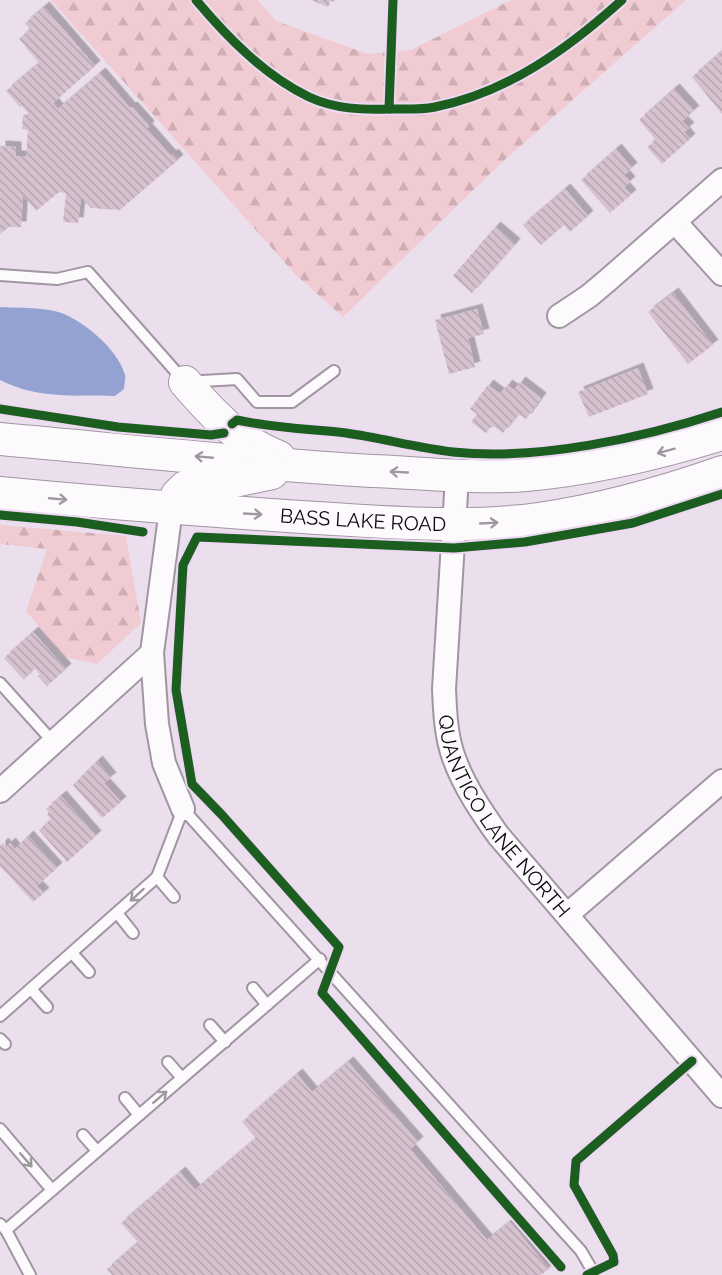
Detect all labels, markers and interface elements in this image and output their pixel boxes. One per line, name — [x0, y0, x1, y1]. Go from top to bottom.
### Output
one-way arrow — [657, 446, 676, 457]
one-way arrow — [195, 451, 215, 462]
one-way arrow — [389, 466, 409, 477]
one-way arrow — [48, 494, 68, 505]
street label: BASS LAKE ROAD — [279, 504, 446, 536]
one-way arrow — [242, 508, 262, 519]
one-way arrow — [479, 517, 499, 528]
street label: QUANTICO LANE NORTH — [433, 713, 575, 922]
one-way arrow — [129, 888, 144, 902]
one-way arrow — [152, 1090, 167, 1104]
one-way arrow — [19, 1152, 33, 1167]

